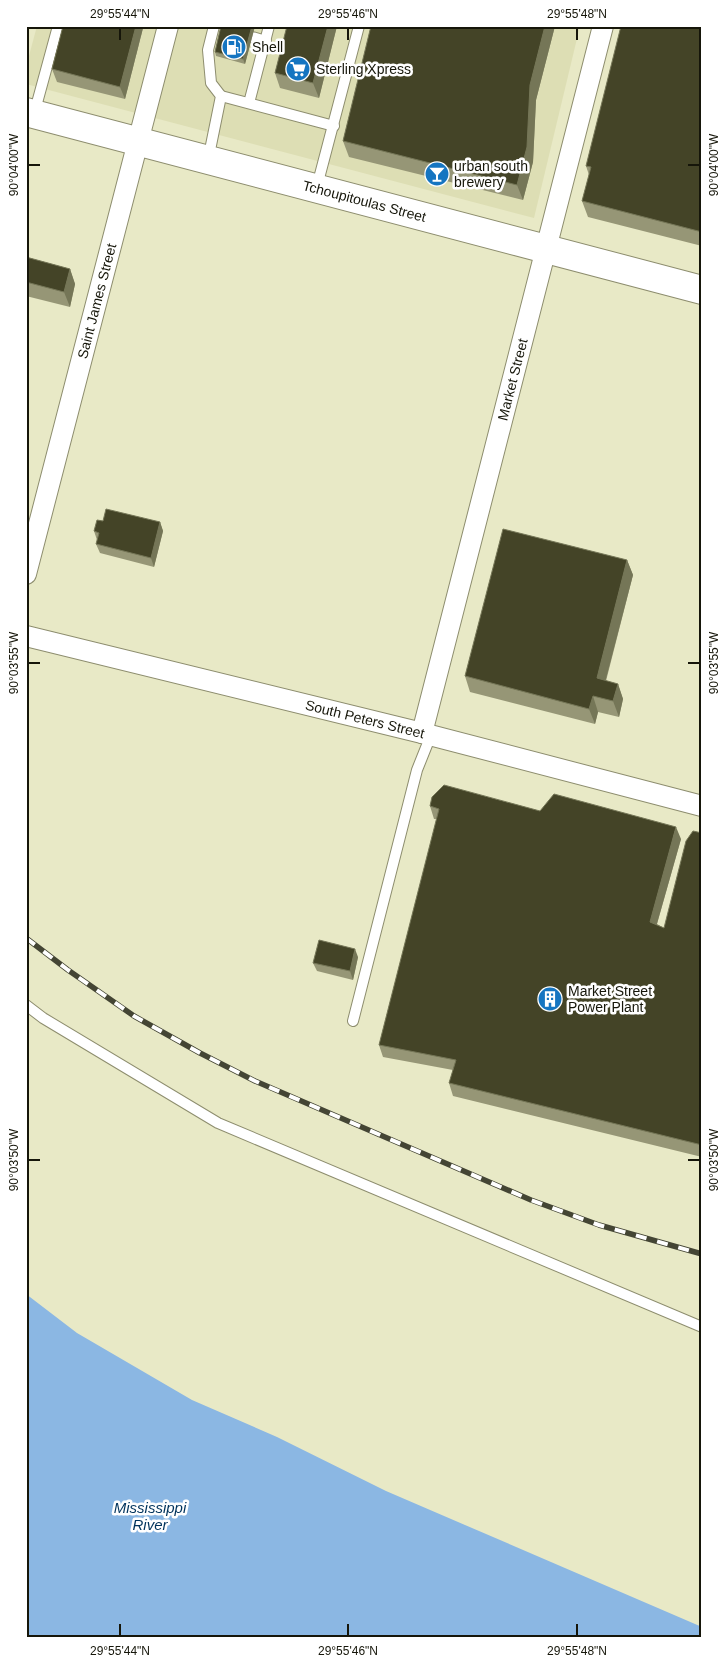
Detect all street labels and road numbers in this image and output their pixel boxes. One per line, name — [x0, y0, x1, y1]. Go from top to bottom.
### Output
street label: Tchoupitoulas Street — [301, 177, 428, 225]
street label: Saint James Street — [74, 242, 119, 360]
street label: Market Street — [494, 337, 531, 422]
street label: South Peters Street — [304, 697, 426, 741]

